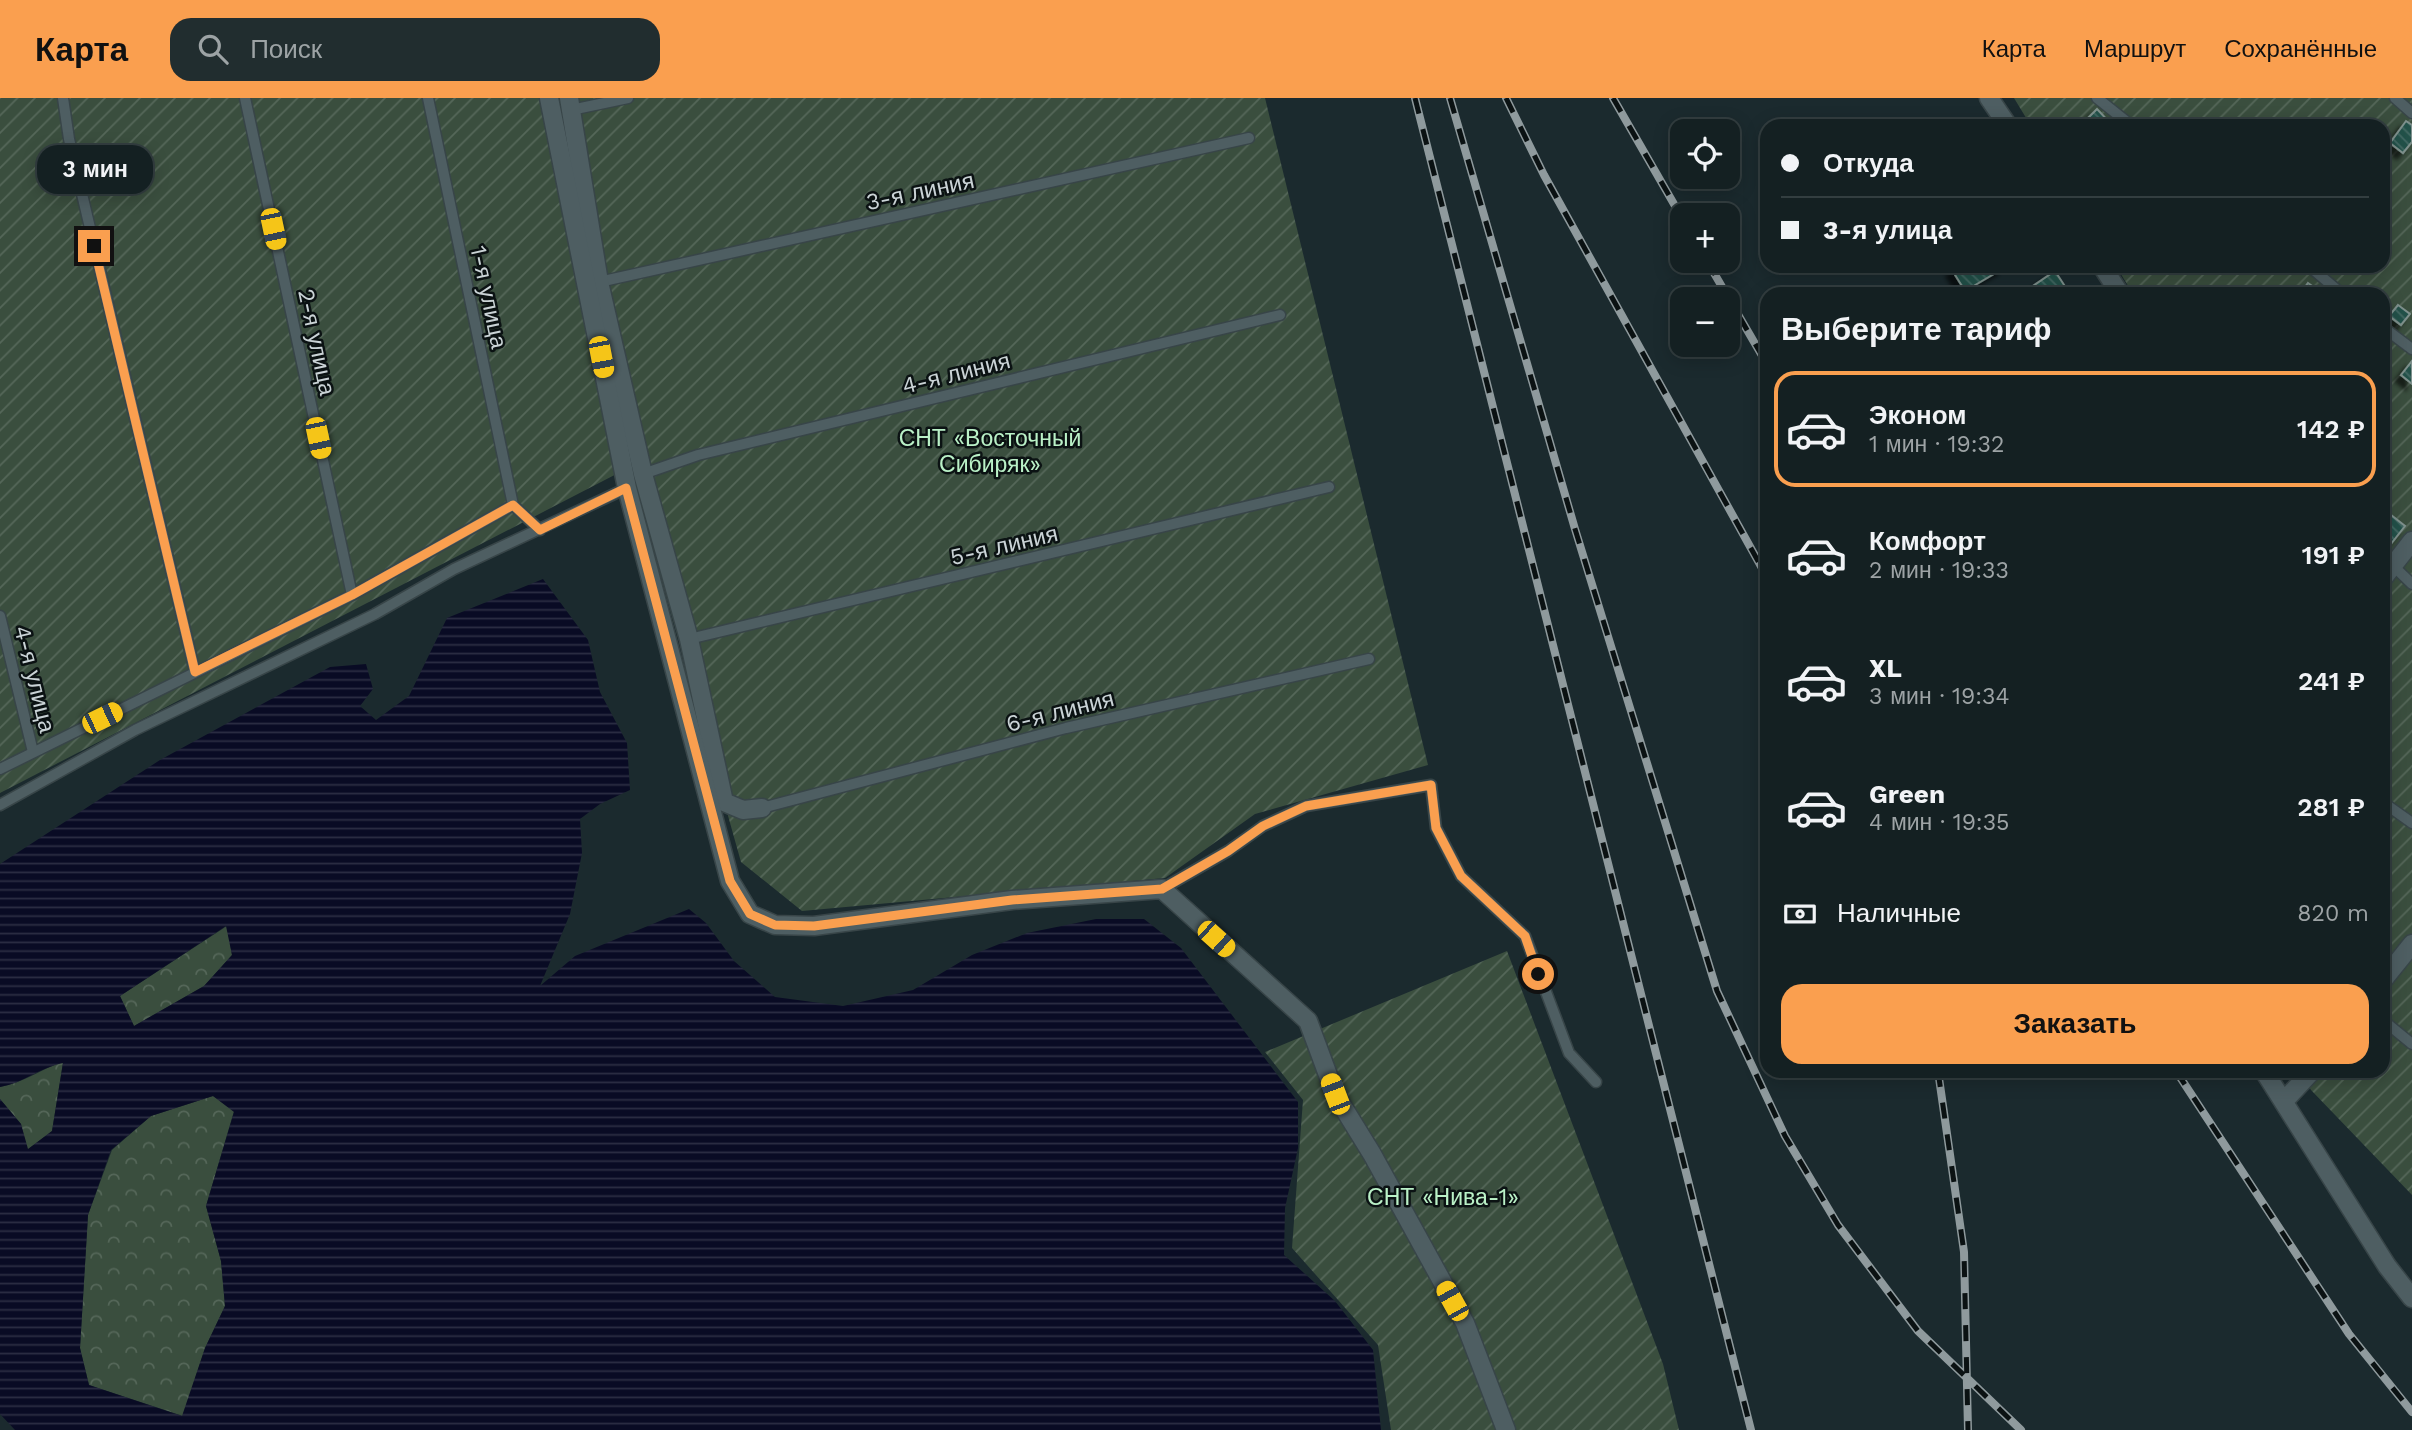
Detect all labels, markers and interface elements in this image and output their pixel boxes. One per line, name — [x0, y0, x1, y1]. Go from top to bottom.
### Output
search box — [170, 18, 660, 81]
text: Карта — [35, 30, 128, 69]
icon: search — [194, 30, 232, 68]
text: Поиск — [250, 34, 322, 64]
text: Карта — [1982, 35, 2046, 63]
text: Маршрут — [2084, 35, 2186, 63]
text: Сохранённые — [2224, 35, 2377, 63]
map controls — [1670, 119, 1740, 357]
button: locate — [1670, 119, 1740, 189]
callout: 3 мин — [36, 144, 152, 194]
text: Откуда — [1823, 148, 1914, 178]
text: 3 мин — [62, 156, 128, 183]
street label: 3-я линия — [864, 167, 977, 216]
button: + — [1670, 203, 1740, 273]
car — [259, 206, 288, 252]
text: 3-я улица — [1823, 215, 1952, 245]
route end — [78, 230, 110, 262]
street label: 1-я улица — [464, 243, 513, 351]
street label: 2-я улица — [292, 286, 341, 398]
button: − — [1670, 287, 1740, 357]
text: Выберите тариф — [1781, 310, 2052, 348]
car — [587, 334, 616, 380]
street label: 4-я линия — [899, 347, 1013, 400]
icon: car — [1785, 398, 1848, 461]
text: Эконом — [1869, 400, 1967, 430]
text: 142 ₽ — [2297, 414, 2365, 444]
car — [304, 415, 333, 461]
park label: СНТ «Восточный Сибиряк» — [899, 425, 1081, 478]
text: 1 мин · 19:32 — [1869, 431, 2004, 458]
street label: 5-я линия — [948, 520, 1061, 571]
icon: car — [1785, 524, 1848, 587]
text: Комфорт — [1869, 526, 1986, 556]
text: 191 ₽ — [2302, 540, 2365, 570]
text: 2 мин · 19:33 — [1869, 557, 2009, 584]
street label: 4-я улица — [8, 623, 61, 736]
icon: car — [1785, 650, 1848, 713]
text: XL — [1869, 653, 1902, 683]
text: 241 ₽ — [2298, 666, 2365, 696]
text: 3 мин · 19:34 — [1869, 683, 2009, 710]
street label: 6-я линия — [1003, 685, 1117, 738]
car — [79, 699, 126, 737]
icon: car — [1785, 776, 1848, 839]
text: Green — [1869, 779, 1945, 809]
text: 281 ₽ — [2297, 792, 2365, 822]
text: 4 мин · 19:35 — [1869, 809, 2009, 836]
icon: cash — [1781, 895, 1819, 933]
text: Наличные — [1837, 898, 1961, 928]
text: 820 m — [2297, 900, 2369, 927]
car — [1194, 917, 1239, 961]
route start — [1522, 958, 1554, 990]
button: Заказать — [1781, 984, 2369, 1064]
car — [1318, 1071, 1353, 1117]
park label: СНТ «Нива-1» — [1367, 1184, 1519, 1211]
car — [1433, 1278, 1472, 1324]

